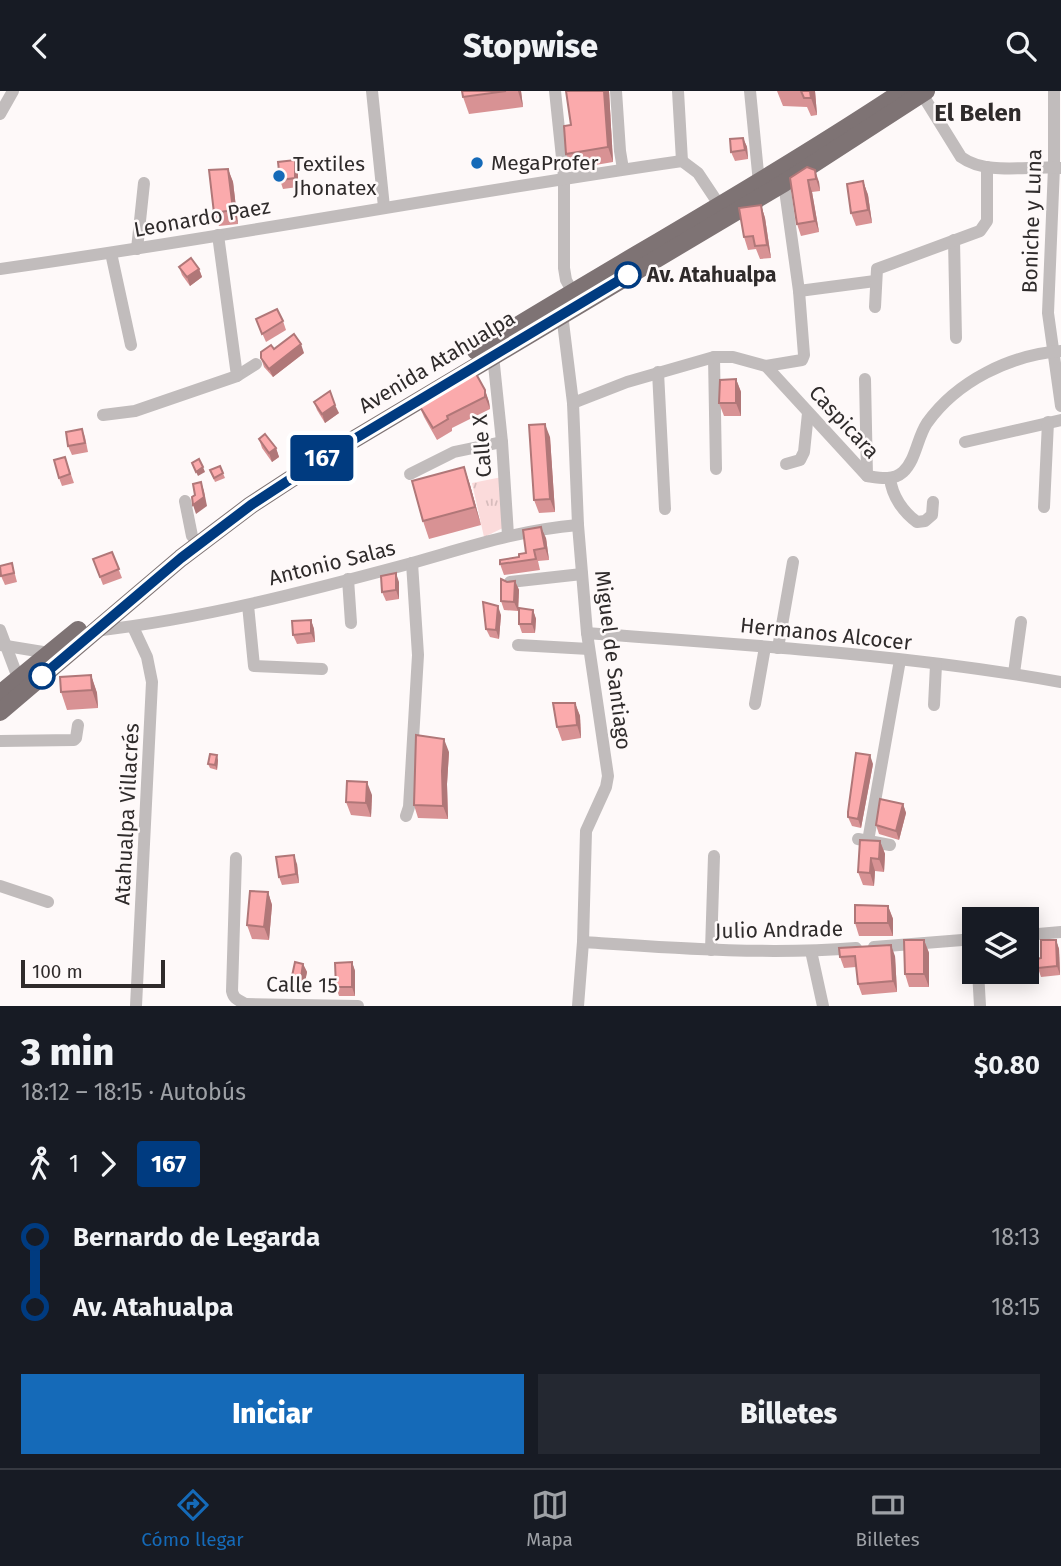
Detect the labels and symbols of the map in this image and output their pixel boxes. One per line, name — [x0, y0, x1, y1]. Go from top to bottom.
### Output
district label: El Belen — [934, 99, 1022, 127]
street label: Boniche y Luna — [1016, 148, 1048, 294]
place label: MegaProfer — [491, 150, 599, 176]
place label: Textiles Jhonatex — [293, 151, 377, 201]
marker: MegaProfer — [469, 155, 485, 171]
marker: Textiles Jhonatex — [271, 168, 287, 184]
street label: Leonardo Paez — [132, 193, 272, 243]
marker: Av. Atahualpa — [615, 262, 641, 288]
place label: Av. Atahualpa — [646, 262, 777, 288]
street label: Avenida Atahualpa — [354, 305, 520, 419]
street label: Caspicara — [803, 380, 885, 464]
street label: Calle X — [467, 413, 497, 478]
line badge: 167 — [282, 435, 362, 481]
street label: Antonio Salas — [266, 535, 398, 591]
street label: Miguel de Santiago — [589, 569, 637, 751]
street label: Hermanos Alcocer — [739, 612, 913, 656]
unlabelled marker — [29, 663, 55, 689]
street label: Atahualpa Villacrés — [109, 722, 145, 906]
street label: Julio Andrade — [715, 916, 843, 944]
scale bar — [21, 957, 164, 989]
street label: Calle 15 — [266, 971, 338, 999]

